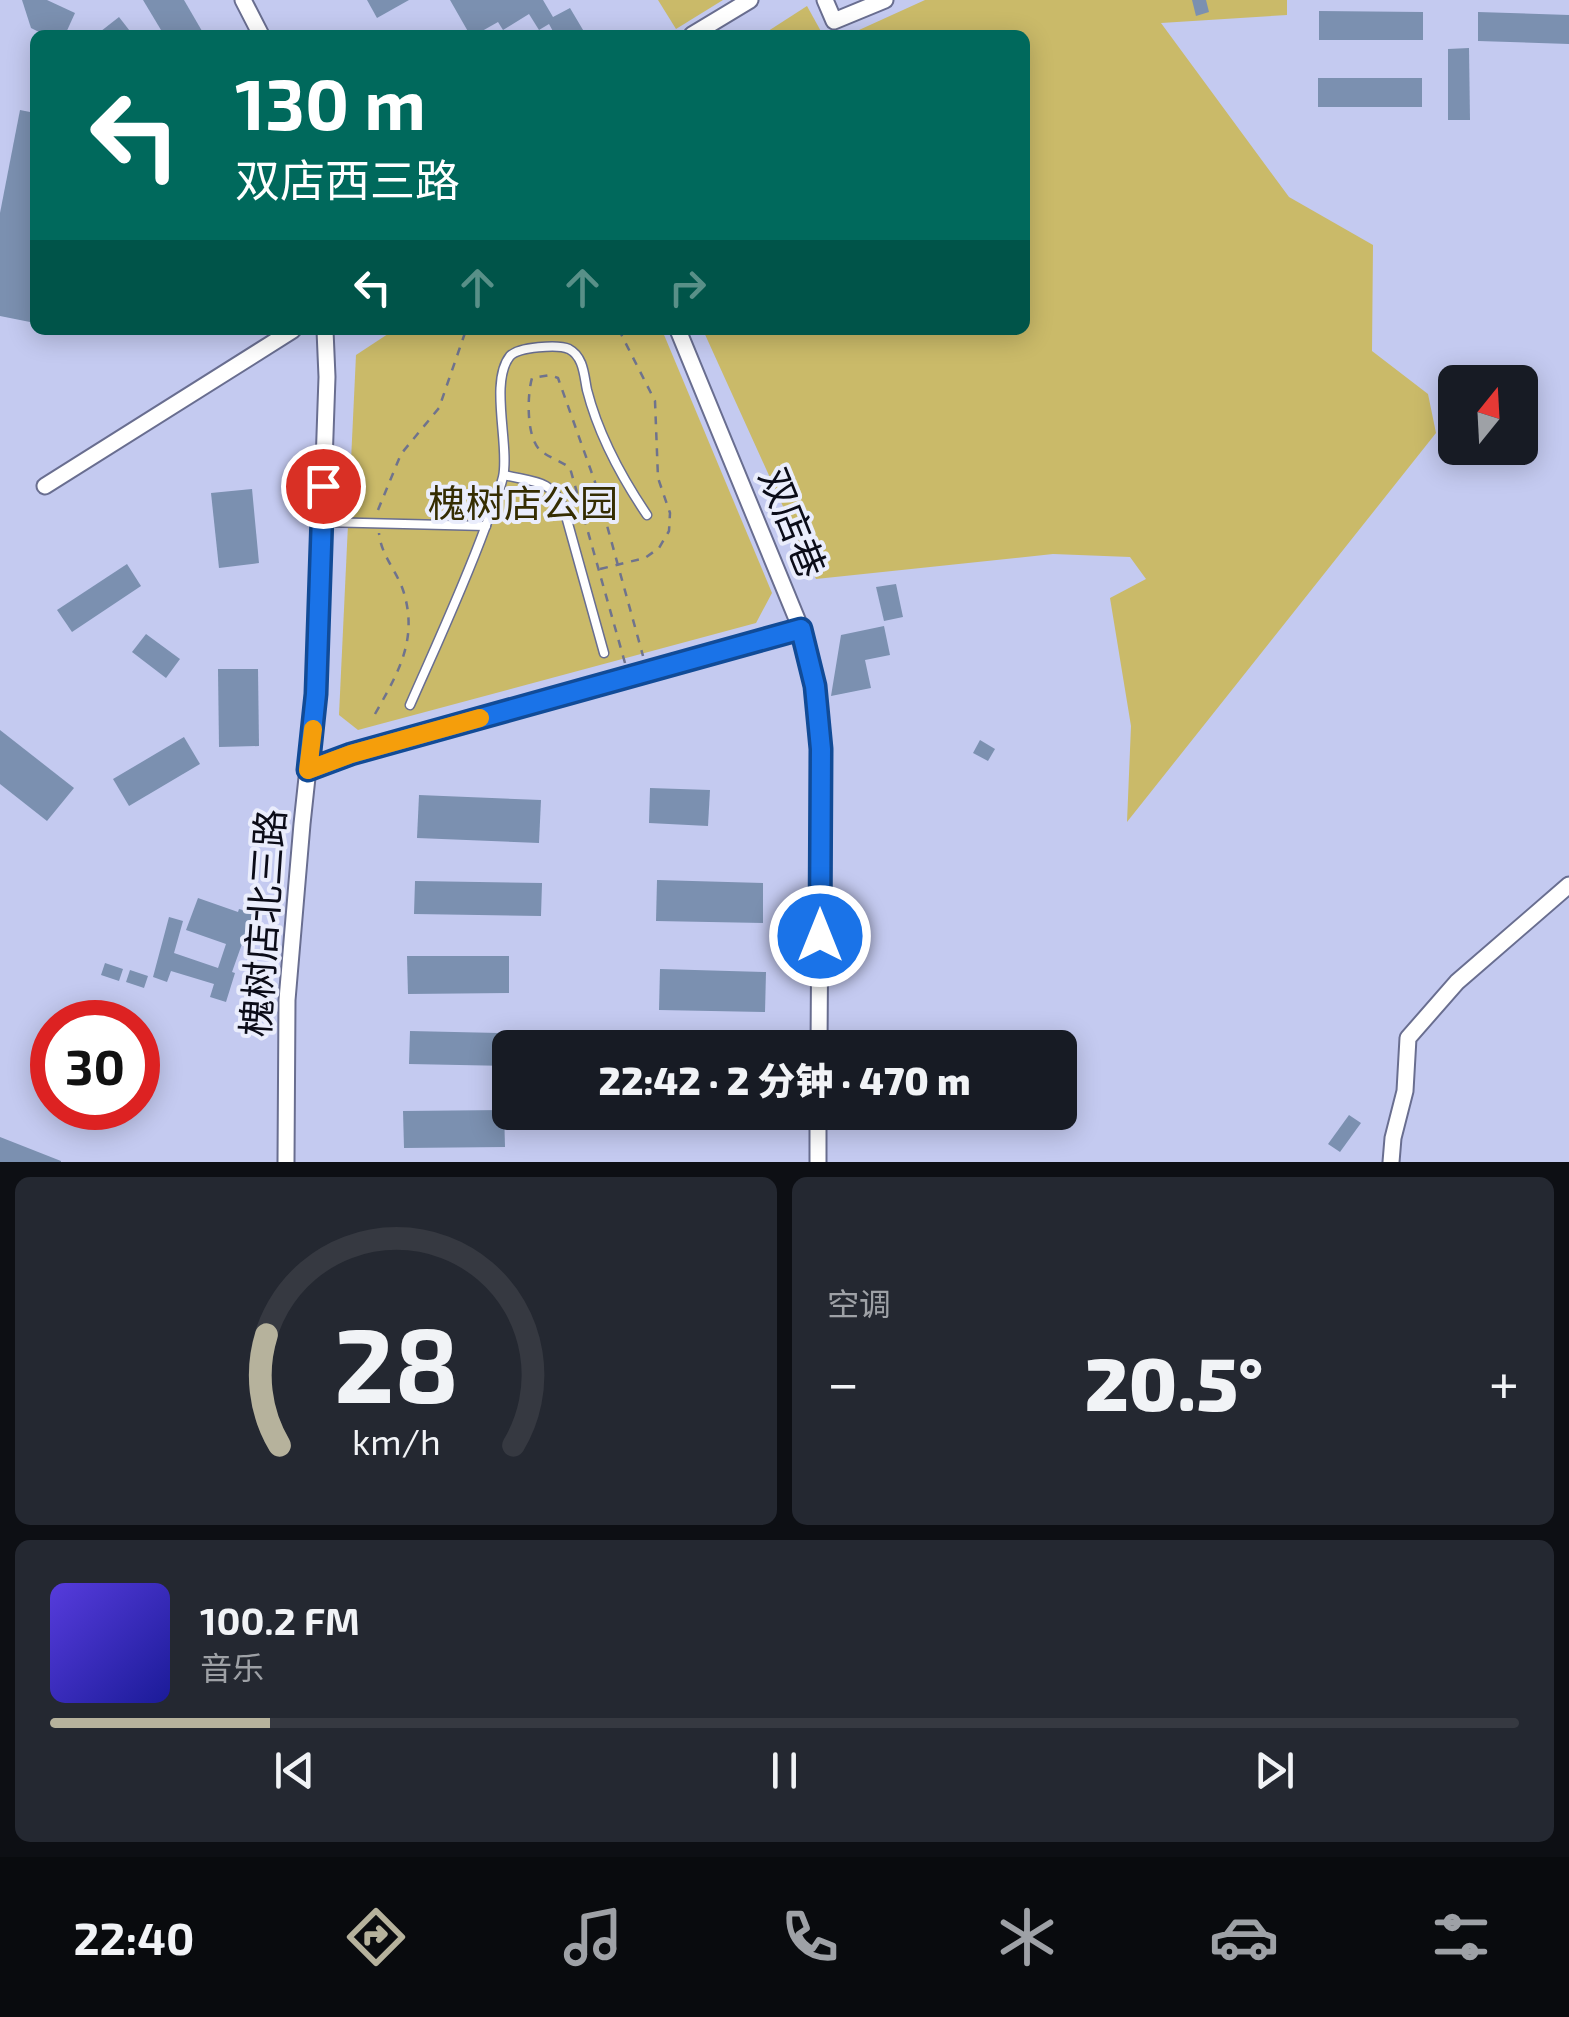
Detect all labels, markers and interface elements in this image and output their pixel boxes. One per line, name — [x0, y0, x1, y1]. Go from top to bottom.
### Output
text: 130 m — [235, 60, 426, 144]
icon: left — [70, 70, 200, 200]
text: 双店西三路 — [235, 152, 460, 206]
icon: left — [345, 260, 400, 315]
icon: ahead — [450, 260, 505, 315]
icon: ahead — [555, 260, 610, 315]
icon: right — [660, 260, 715, 315]
north arrow — [1438, 365, 1538, 465]
map controls — [1438, 365, 1538, 465]
pin — [281, 444, 366, 529]
icon: arrive — [296, 459, 351, 514]
street label: 双店巷 — [751, 461, 837, 584]
park label: 槐树店公园 — [428, 479, 618, 525]
street label: 槐树店北三路 — [231, 808, 293, 1038]
position arrow — [768, 884, 872, 988]
speed limit sign: 30 — [30, 1000, 160, 1130]
text: 22:42 · 2 分钟 · 470 m — [599, 1057, 970, 1103]
text: 空调 — [827, 1284, 891, 1322]
text: 28 — [333, 1299, 459, 1424]
text: 20.5° — [1085, 1336, 1263, 1426]
text: − — [827, 1348, 859, 1414]
text: + — [1489, 1348, 1519, 1414]
text: km/h — [352, 1419, 440, 1462]
text: 100.2 FM — [200, 1597, 360, 1643]
text: 音乐 — [200, 1648, 264, 1686]
icon: previous — [267, 1743, 322, 1798]
icon: pause — [757, 1743, 812, 1798]
icon: next — [1247, 1743, 1302, 1798]
icon: directions — [341, 1902, 411, 1972]
icon: music — [558, 1902, 628, 1972]
icon: phone — [775, 1902, 845, 1972]
icon: climate — [992, 1902, 1062, 1972]
icon: car — [1209, 1902, 1279, 1972]
icon: filters — [1426, 1902, 1496, 1972]
text: 22:40 — [73, 1910, 194, 1964]

